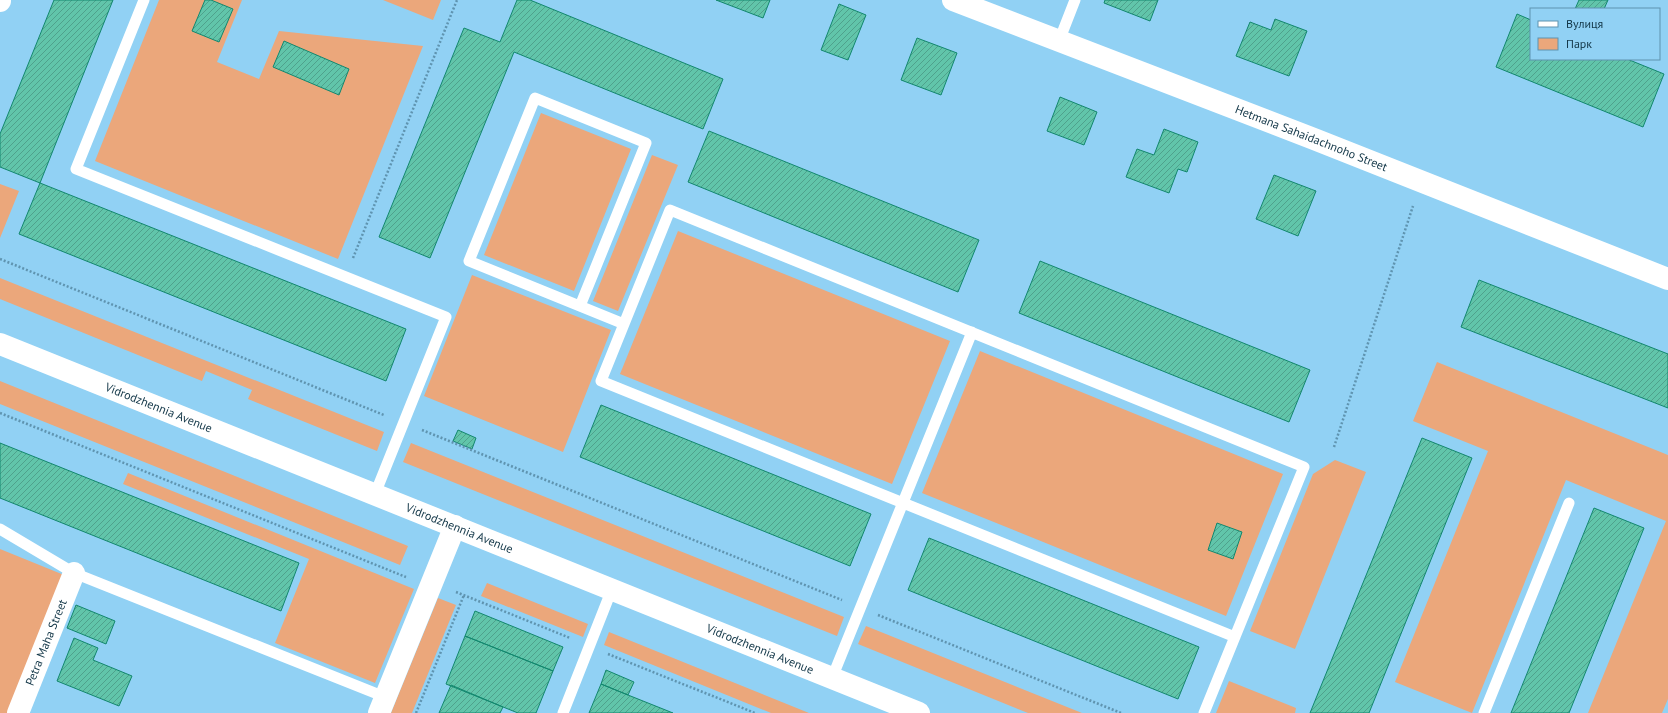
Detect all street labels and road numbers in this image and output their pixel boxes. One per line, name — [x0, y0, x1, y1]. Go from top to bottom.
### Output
street label: Hetmana Sahaidachnoho Street — [1233, 101, 1390, 174]
street label: Vidrodzhennia Avenue — [102, 379, 215, 436]
street label: Vidrodzhennia Avenue — [403, 499, 515, 556]
street label: Petra Maha Street — [22, 597, 70, 688]
street label: Vidrodzhennia Avenue — [703, 620, 816, 677]

